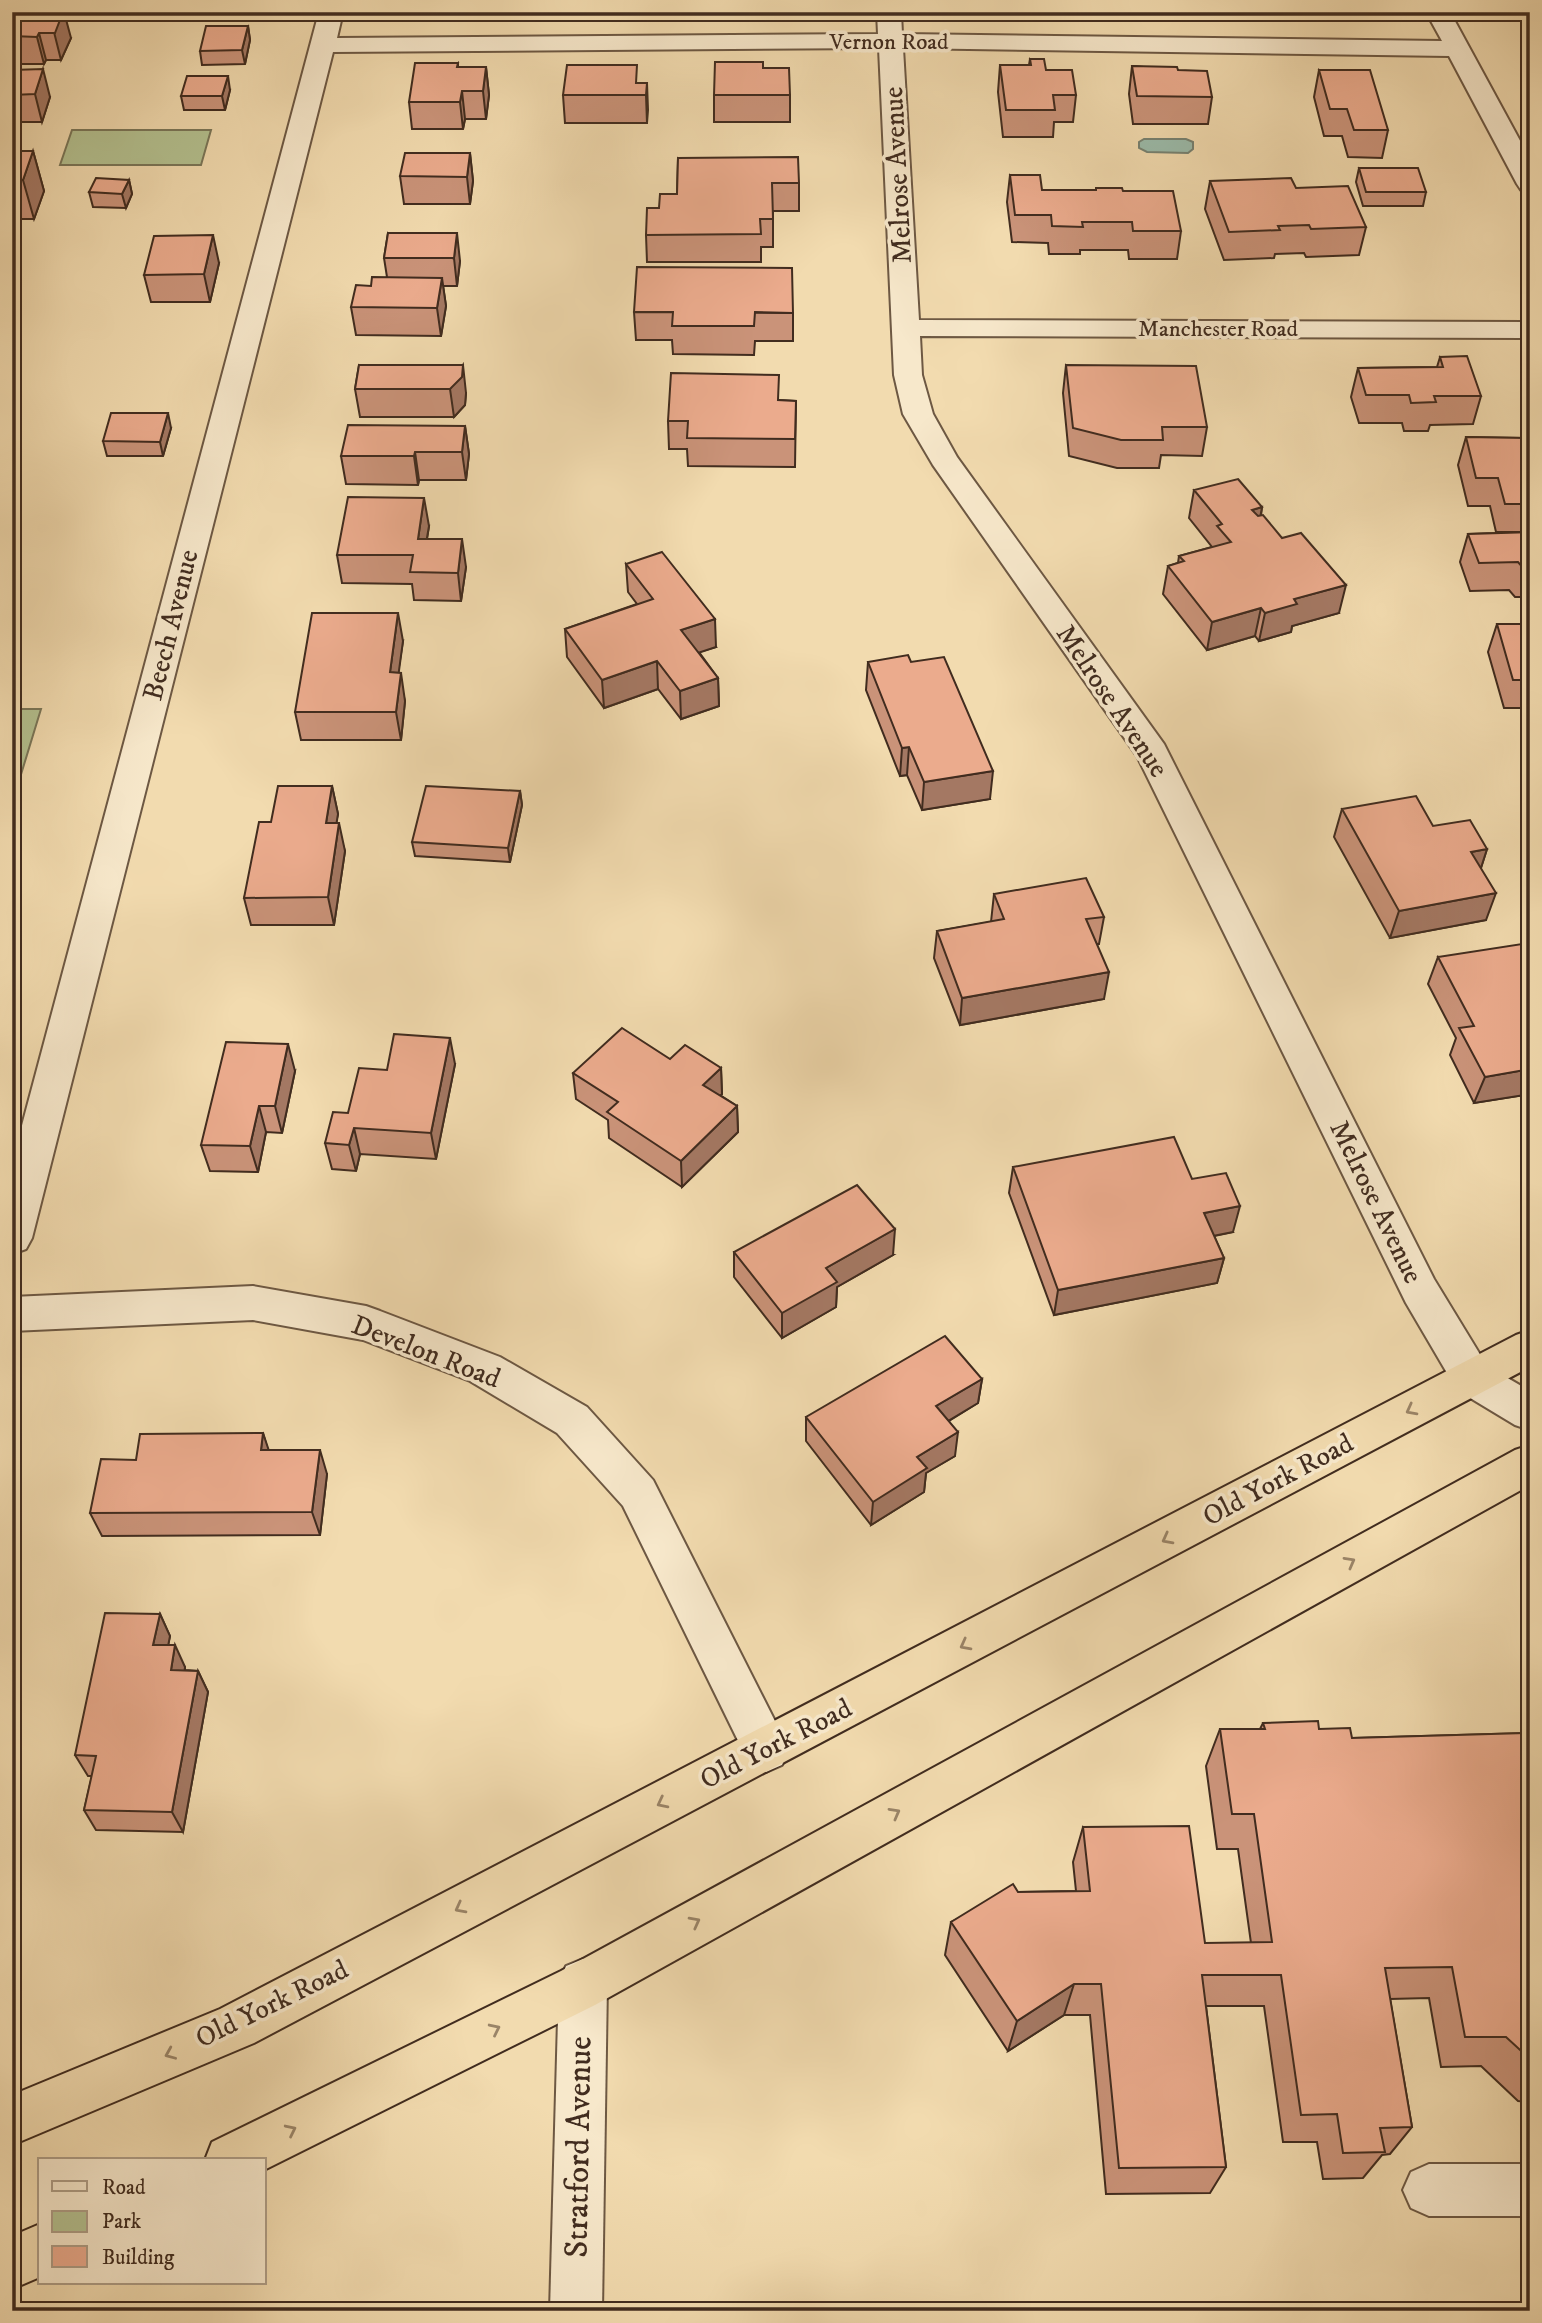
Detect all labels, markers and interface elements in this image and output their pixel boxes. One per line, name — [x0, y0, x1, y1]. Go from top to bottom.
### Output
street label: Vernon Road — [828, 28, 949, 57]
street label: Melrose Avenue — [876, 86, 920, 264]
street label: Manchester Road — [1138, 315, 1298, 344]
street label: Beech Avenue — [135, 546, 207, 704]
street label: Melrose Avenue — [1048, 618, 1176, 784]
street label: Melrose Avenue — [1321, 1115, 1431, 1289]
street label: Develon Road — [347, 1308, 506, 1396]
one-way arrow — [1406, 1402, 1418, 1415]
street label: Old York Road — [1197, 1426, 1359, 1534]
one-way arrow — [1162, 1531, 1174, 1544]
one-way arrow — [1343, 1557, 1356, 1570]
one-way arrow — [960, 1637, 973, 1650]
street label: Old York Road — [694, 1691, 858, 1797]
one-way arrow — [657, 1795, 669, 1808]
one-way arrow — [887, 1808, 900, 1821]
one-way arrow — [455, 1900, 467, 1913]
one-way arrow — [688, 1917, 700, 1930]
street label: Old York Road — [190, 1952, 354, 2056]
one-way arrow — [488, 2024, 500, 2038]
street label: Stratford Avenue — [557, 2036, 601, 2258]
one-way arrow — [164, 2046, 177, 2060]
one-way arrow — [284, 2124, 296, 2138]
legend — [38, 2158, 266, 2284]
text: Road — [102, 2175, 146, 2201]
text: Park — [102, 2209, 142, 2235]
text: Building — [102, 2245, 175, 2271]

